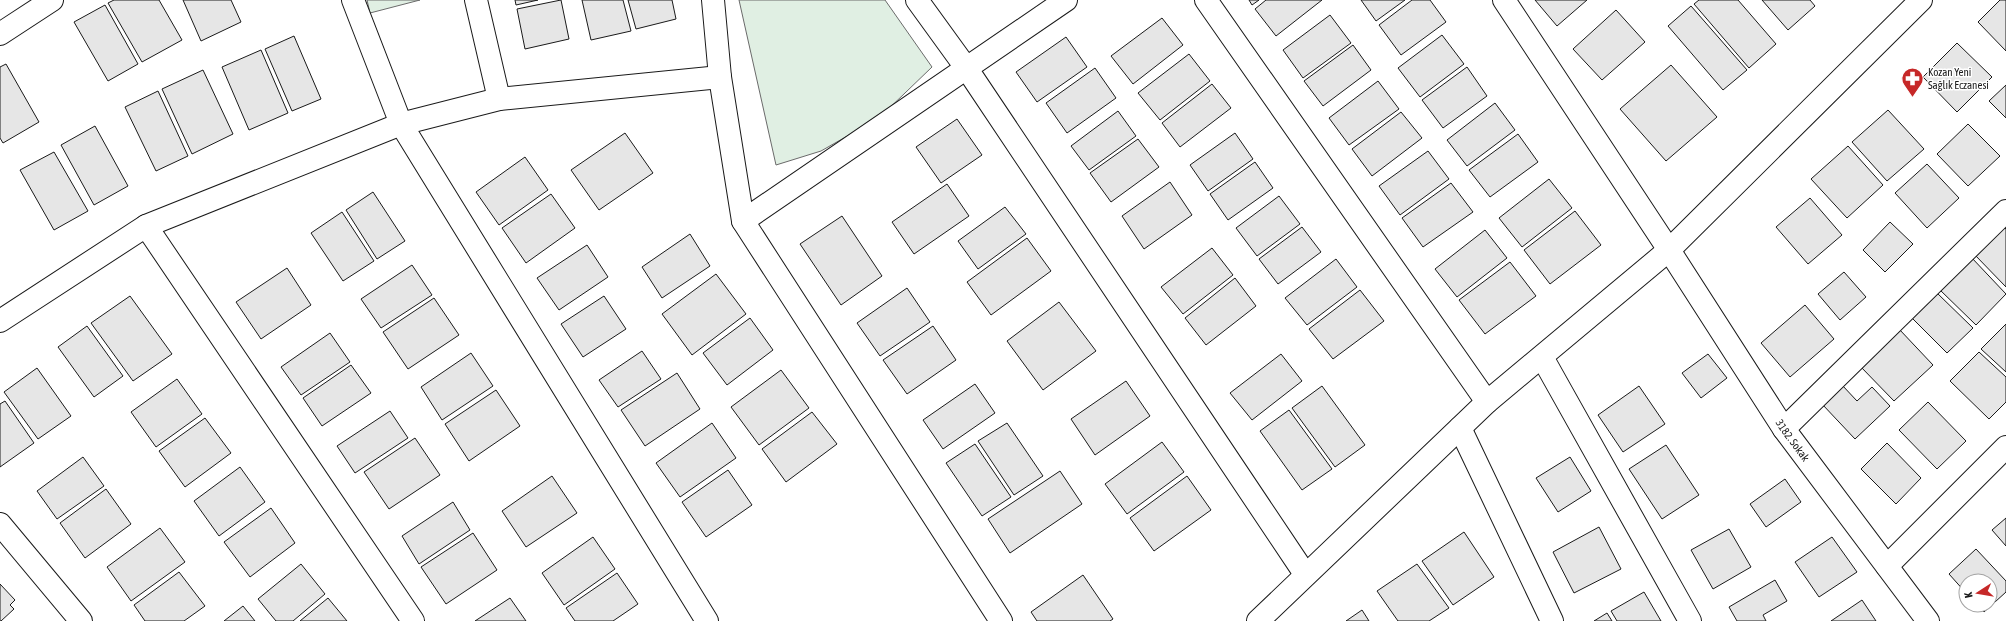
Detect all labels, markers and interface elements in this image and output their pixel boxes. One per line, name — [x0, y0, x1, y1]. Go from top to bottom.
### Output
pharmacy icon: Kozan Yeni Sağlık Eczanesi — [1899, 65, 1925, 98]
place label: Kozan Yeni Sağlık Eczanesi — [1928, 66, 1989, 91]
street label: 3182. Sokak — [1773, 417, 1812, 464]
north arrow — [1958, 573, 1998, 613]
text: K — [1962, 591, 1975, 599]

